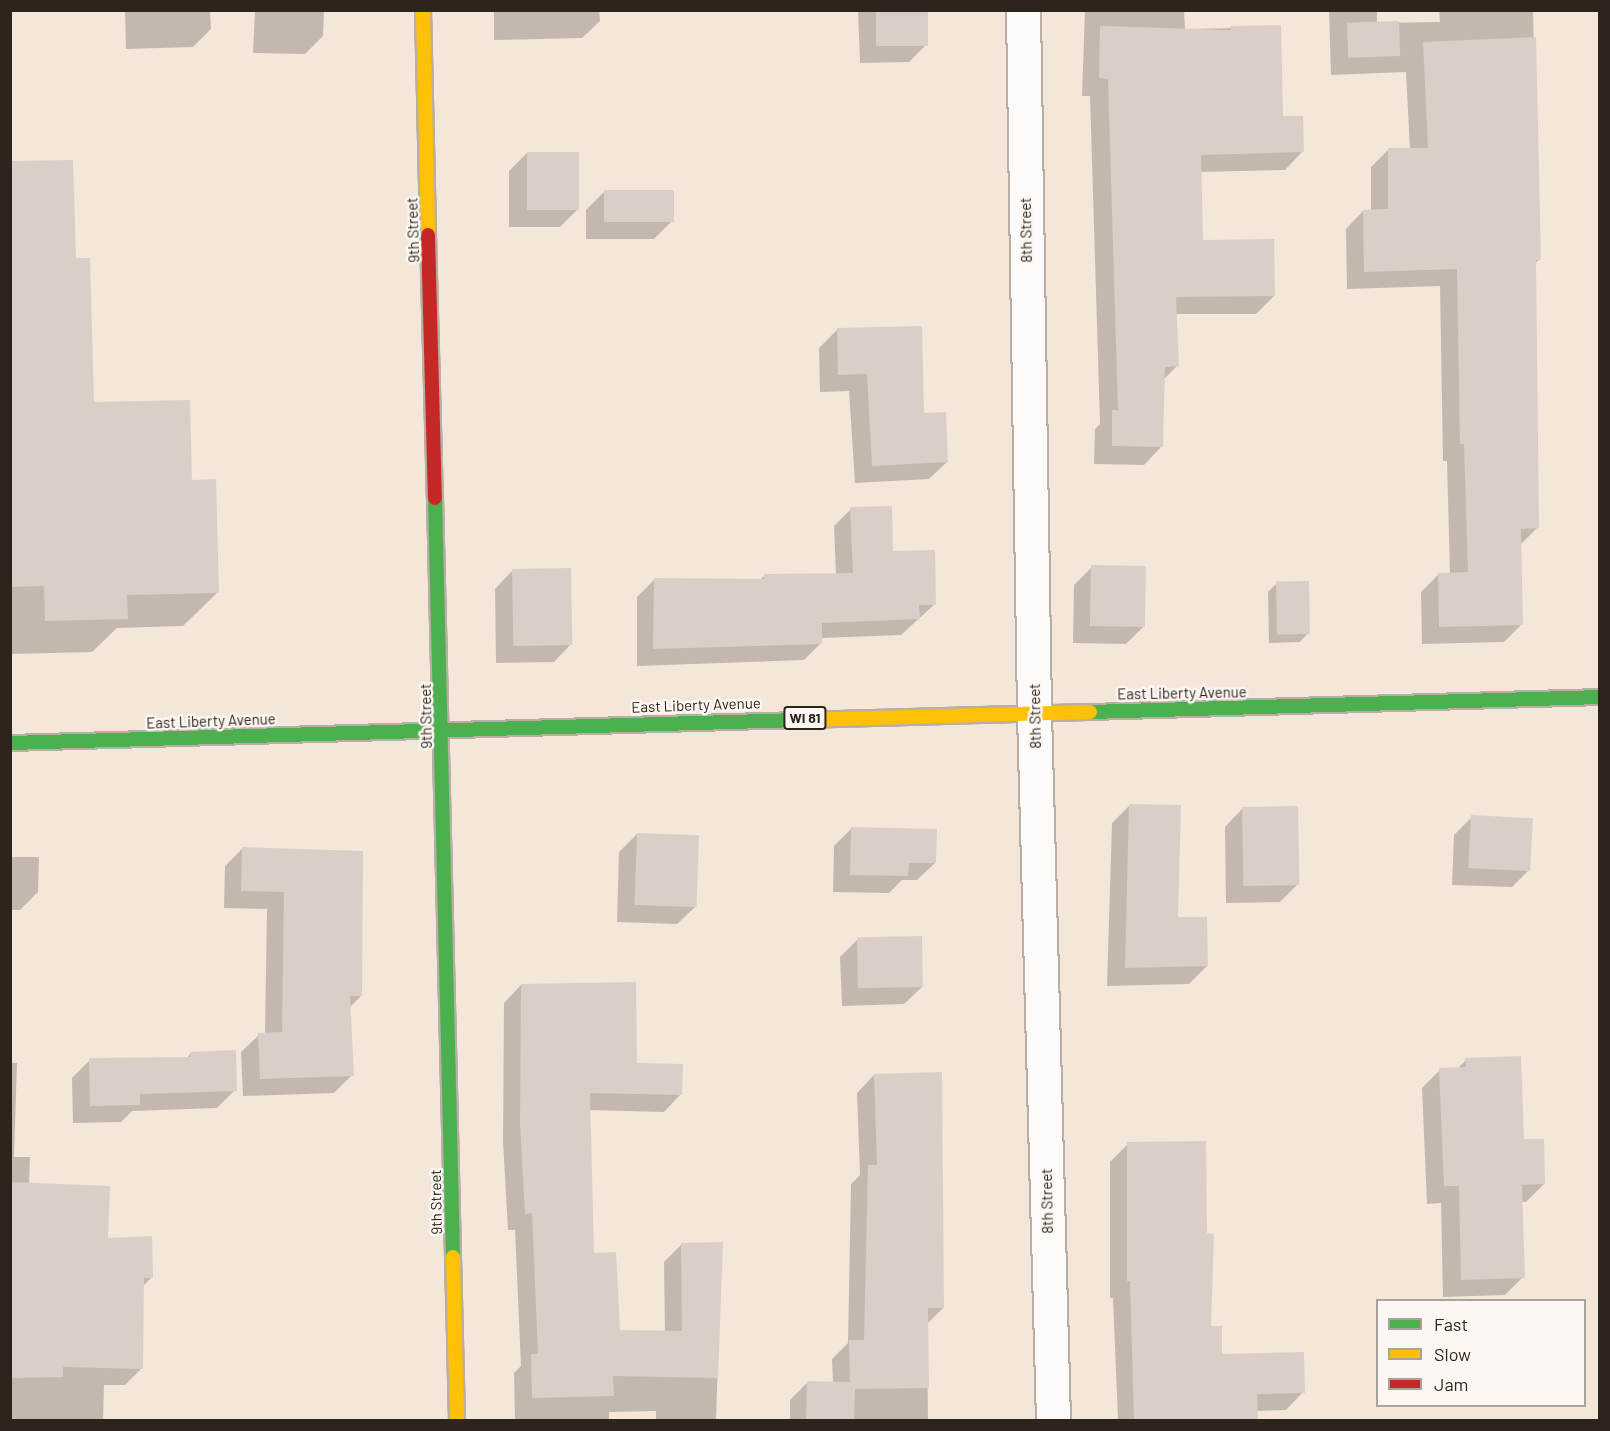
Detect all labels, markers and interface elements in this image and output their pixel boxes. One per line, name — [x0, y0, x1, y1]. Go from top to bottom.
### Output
street label: 9th Street — [403, 197, 423, 263]
street label: 8th Street — [1016, 197, 1036, 263]
street label: 9th Street — [416, 683, 436, 749]
street label: 8th Street — [1025, 683, 1045, 749]
street label: East Liberty Avenue — [1117, 683, 1247, 703]
street label: East Liberty Avenue — [631, 694, 761, 716]
road number: WI 81 — [782, 707, 828, 729]
street label: East Liberty Avenue — [146, 710, 276, 732]
street label: 8th Street — [1037, 1168, 1057, 1234]
street label: 9th Street — [426, 1169, 446, 1235]
legend — [1376, 1299, 1586, 1407]
text: Fast — [1434, 1313, 1468, 1335]
text: Slow — [1434, 1343, 1471, 1365]
text: Jam — [1434, 1373, 1468, 1395]

